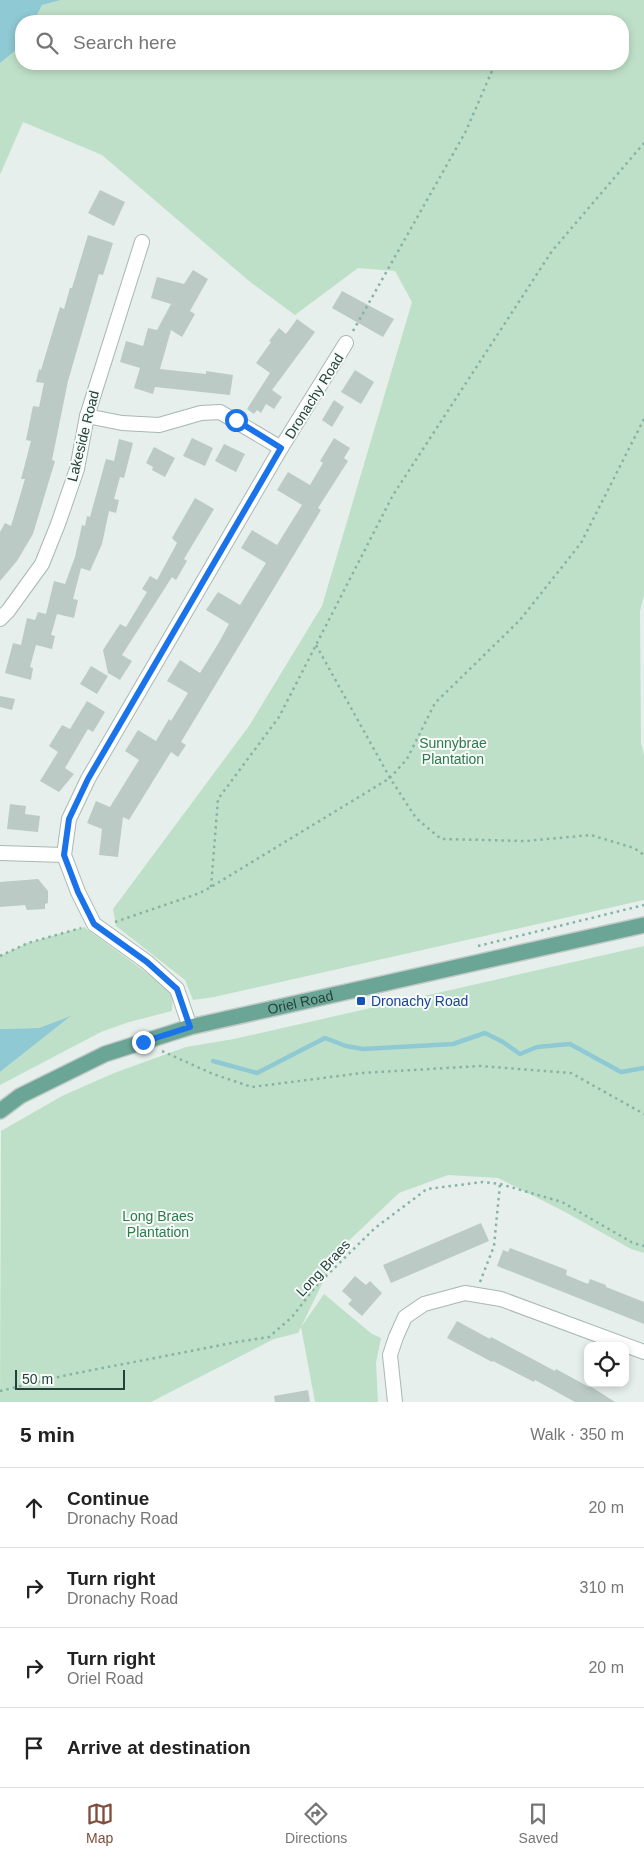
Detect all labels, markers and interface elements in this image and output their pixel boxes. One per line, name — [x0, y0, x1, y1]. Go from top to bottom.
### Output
search box — [15, 15, 629, 70]
icon: search — [33, 29, 61, 57]
text: Search here — [73, 32, 177, 53]
street label: Dronachy Road — [281, 351, 347, 441]
street label: Lakeside Road — [64, 389, 102, 483]
route start — [225, 409, 248, 432]
park label: Sunnybrae Plantation — [419, 735, 487, 767]
street label: Oriel Road — [266, 987, 335, 1017]
place label: Dronachy Road — [371, 993, 468, 1009]
marker: Dronachy Road — [355, 995, 367, 1007]
route end — [132, 1031, 155, 1054]
park label: Long Braes Plantation — [122, 1208, 194, 1240]
street label: Long Braes — [293, 1236, 353, 1300]
map controls — [584, 1342, 629, 1387]
button: locate — [584, 1342, 629, 1387]
scale bar — [15, 1367, 125, 1390]
text: 50 m — [22, 1371, 53, 1387]
text: 5 min — [20, 1423, 75, 1446]
text: Walk · 350 m — [530, 1426, 624, 1443]
text: Continue — [67, 1488, 149, 1509]
icon: ahead — [20, 1494, 48, 1522]
text: 20 m — [588, 1499, 624, 1516]
text: Dronachy Road — [67, 1510, 178, 1527]
text: Turn right — [67, 1568, 155, 1589]
icon: right — [20, 1574, 48, 1602]
text: 310 m — [580, 1579, 624, 1596]
text: Dronachy Road — [67, 1590, 178, 1607]
text: Turn right — [67, 1648, 155, 1669]
icon: right — [20, 1654, 48, 1682]
text: 20 m — [588, 1659, 624, 1676]
text: Oriel Road — [67, 1670, 143, 1687]
icon: arrive — [20, 1734, 48, 1762]
text: Arrive at destination — [67, 1737, 251, 1758]
tab: Map — [86, 1800, 114, 1846]
tab: Directions — [285, 1800, 347, 1846]
tab: Saved — [519, 1800, 558, 1846]

